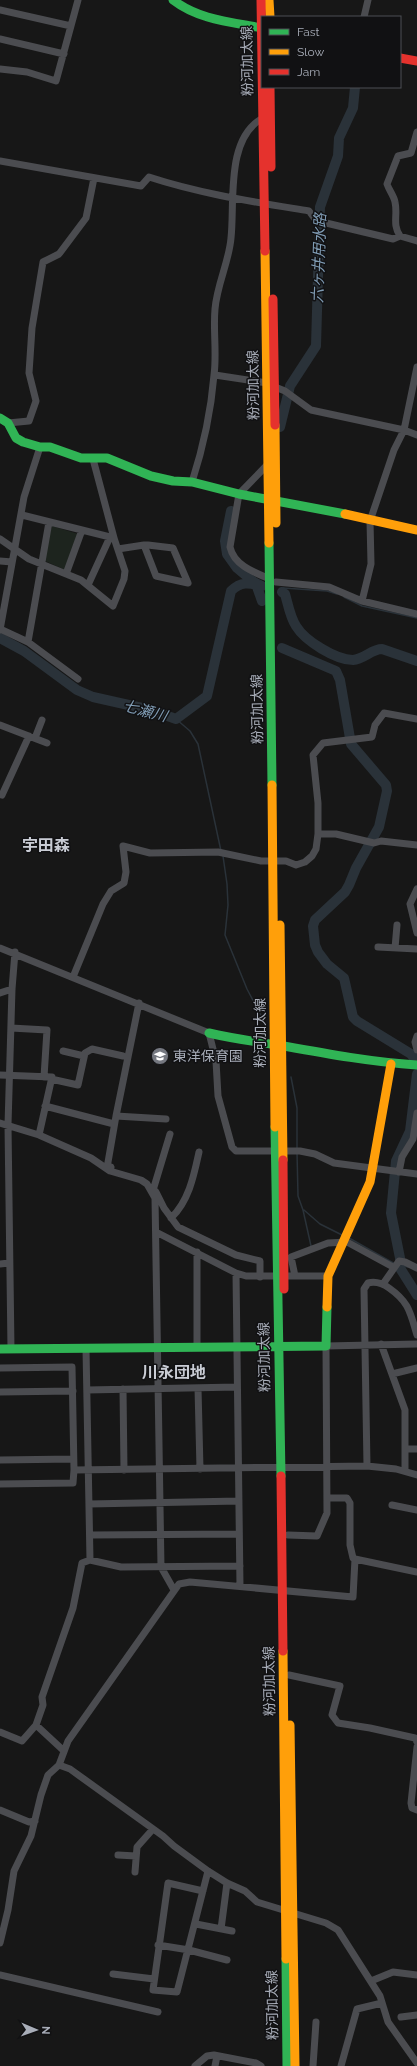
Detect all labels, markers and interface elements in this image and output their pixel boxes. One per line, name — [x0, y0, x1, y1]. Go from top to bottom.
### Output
legend — [261, 16, 401, 88]
text: Fast — [297, 25, 320, 39]
street label: 粉河加太線 — [238, 26, 256, 96]
text: Slow — [297, 45, 324, 59]
text: Jam — [297, 65, 320, 79]
water label: 六ヶ井用水路 — [308, 211, 330, 303]
street label: 粉河加太線 — [244, 350, 262, 420]
street label: 粉河加太線 — [248, 674, 266, 744]
water label: 七瀬川 — [121, 696, 171, 726]
district label: 宇田森 — [22, 836, 70, 855]
street label: 粉河加太線 — [252, 998, 268, 1068]
school or university icon: 東洋保育園 — [150, 1046, 170, 1066]
place label: 東洋保育園 — [173, 1048, 243, 1064]
street label: 粉河加太線 — [255, 1322, 273, 1392]
district label: 川永団地 — [142, 1363, 206, 1382]
street label: 粉河加太線 — [260, 1646, 278, 1716]
street label: 粉河加太線 — [263, 1970, 281, 2040]
north arrow — [16, 2010, 56, 2050]
text: N — [39, 2026, 52, 2035]

